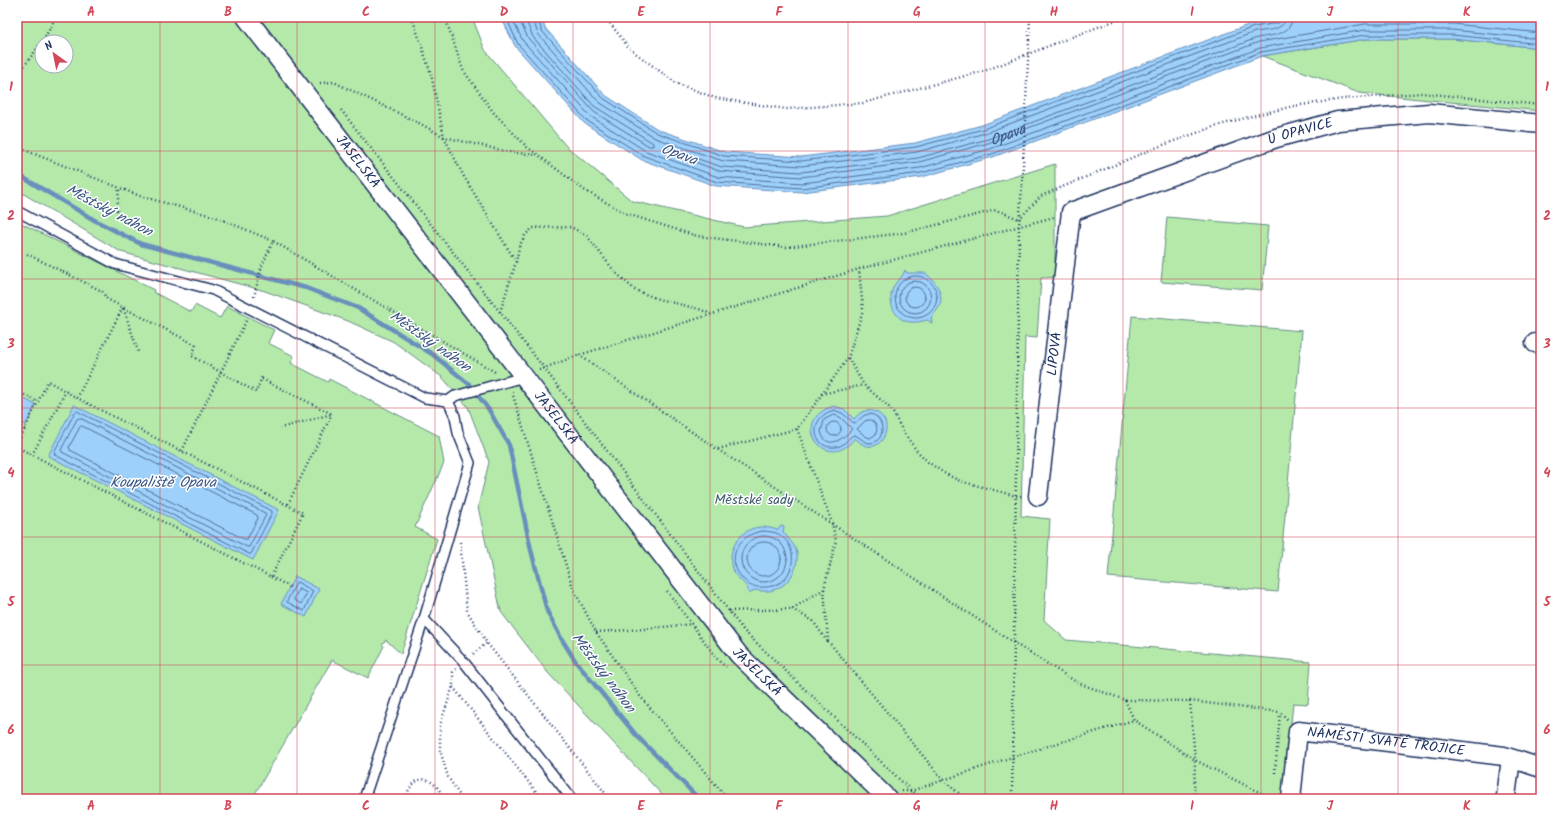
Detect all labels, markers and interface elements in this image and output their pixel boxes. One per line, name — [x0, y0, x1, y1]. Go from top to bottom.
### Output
text: A — [87, 2, 95, 23]
text: B — [224, 2, 232, 23]
text: C — [362, 2, 370, 23]
text: D — [500, 2, 509, 23]
text: E — [637, 2, 645, 23]
text: F — [775, 2, 783, 23]
text: G — [913, 2, 921, 23]
text: H — [1050, 2, 1059, 23]
text: I — [1190, 2, 1194, 23]
text: J — [1327, 2, 1334, 23]
text: K — [1463, 2, 1471, 23]
north arrow — [34, 34, 74, 74]
text: N — [41, 37, 57, 56]
text: 1 — [9, 77, 13, 98]
text: 1 — [1545, 77, 1549, 98]
street label: U OPAVICE — [1264, 112, 1336, 151]
water label: Opava — [987, 118, 1030, 153]
street label: JASELSKÁ — [330, 130, 386, 193]
water label: Opava — [658, 137, 701, 173]
water label: Městský náhon — [61, 178, 157, 244]
text: 2 — [7, 206, 15, 227]
text: 2 — [1543, 206, 1551, 227]
water label: Městský náhon — [384, 305, 477, 380]
street label: LÍPOVÁ — [1041, 331, 1068, 377]
text: 3 — [6, 334, 15, 355]
text: 3 — [1542, 334, 1551, 355]
street label: JASELSKÁ — [528, 387, 584, 450]
text: 4 — [7, 463, 15, 484]
text: 4 — [1543, 463, 1551, 484]
water label: Koupaliště Opava — [110, 471, 217, 495]
park label: Městské sady — [715, 489, 794, 511]
text: 5 — [7, 592, 16, 613]
text: 5 — [1543, 592, 1552, 613]
water label: Městský náhon — [565, 628, 642, 719]
street label: JASELSKÁ — [726, 643, 787, 702]
text: 6 — [7, 720, 15, 741]
text: 6 — [1543, 720, 1551, 741]
street label: NÁMĚSTÍ SVATÉ TROJICE — [1306, 721, 1467, 762]
text: A — [87, 796, 95, 816]
text: B — [224, 796, 232, 816]
text: C — [362, 796, 370, 816]
text: D — [500, 796, 509, 816]
text: E — [637, 796, 645, 816]
text: F — [775, 796, 783, 816]
text: G — [913, 796, 921, 816]
text: H — [1050, 796, 1059, 816]
text: I — [1190, 796, 1194, 816]
text: J — [1327, 796, 1334, 816]
text: K — [1463, 796, 1471, 816]

